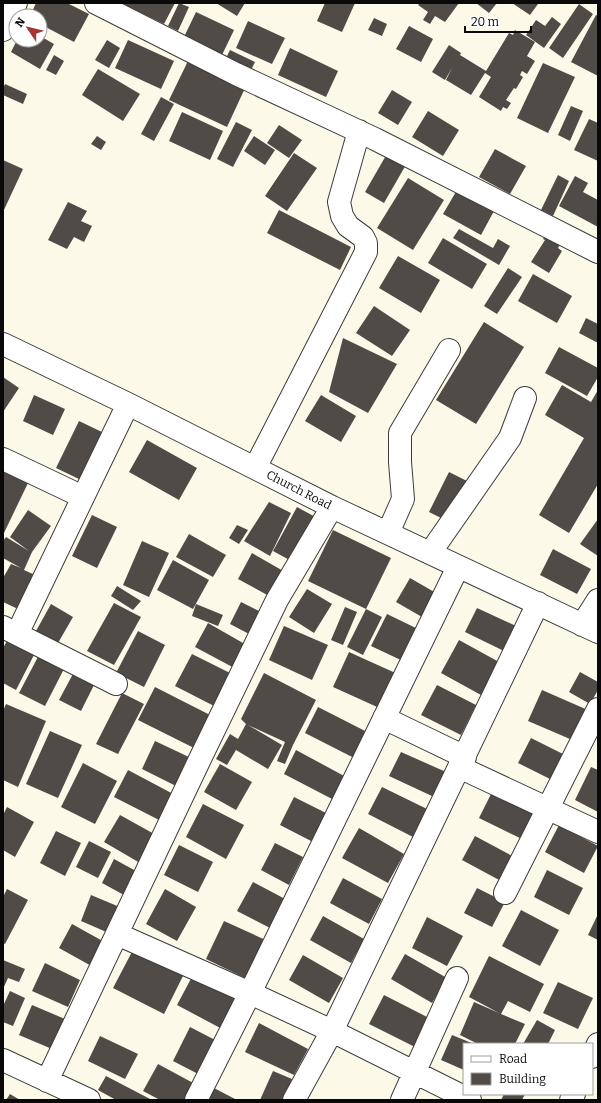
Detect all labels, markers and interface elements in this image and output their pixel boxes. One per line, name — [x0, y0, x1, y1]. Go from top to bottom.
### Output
north arrow — [8, 8, 48, 48]
scale bar — [465, 8, 531, 34]
text: N — [12, 15, 28, 30]
text: 20 m — [471, 15, 500, 29]
street label: Church Road — [264, 468, 334, 512]
legend — [463, 1043, 593, 1095]
text: Road — [499, 1052, 527, 1066]
text: Building — [499, 1072, 546, 1086]

